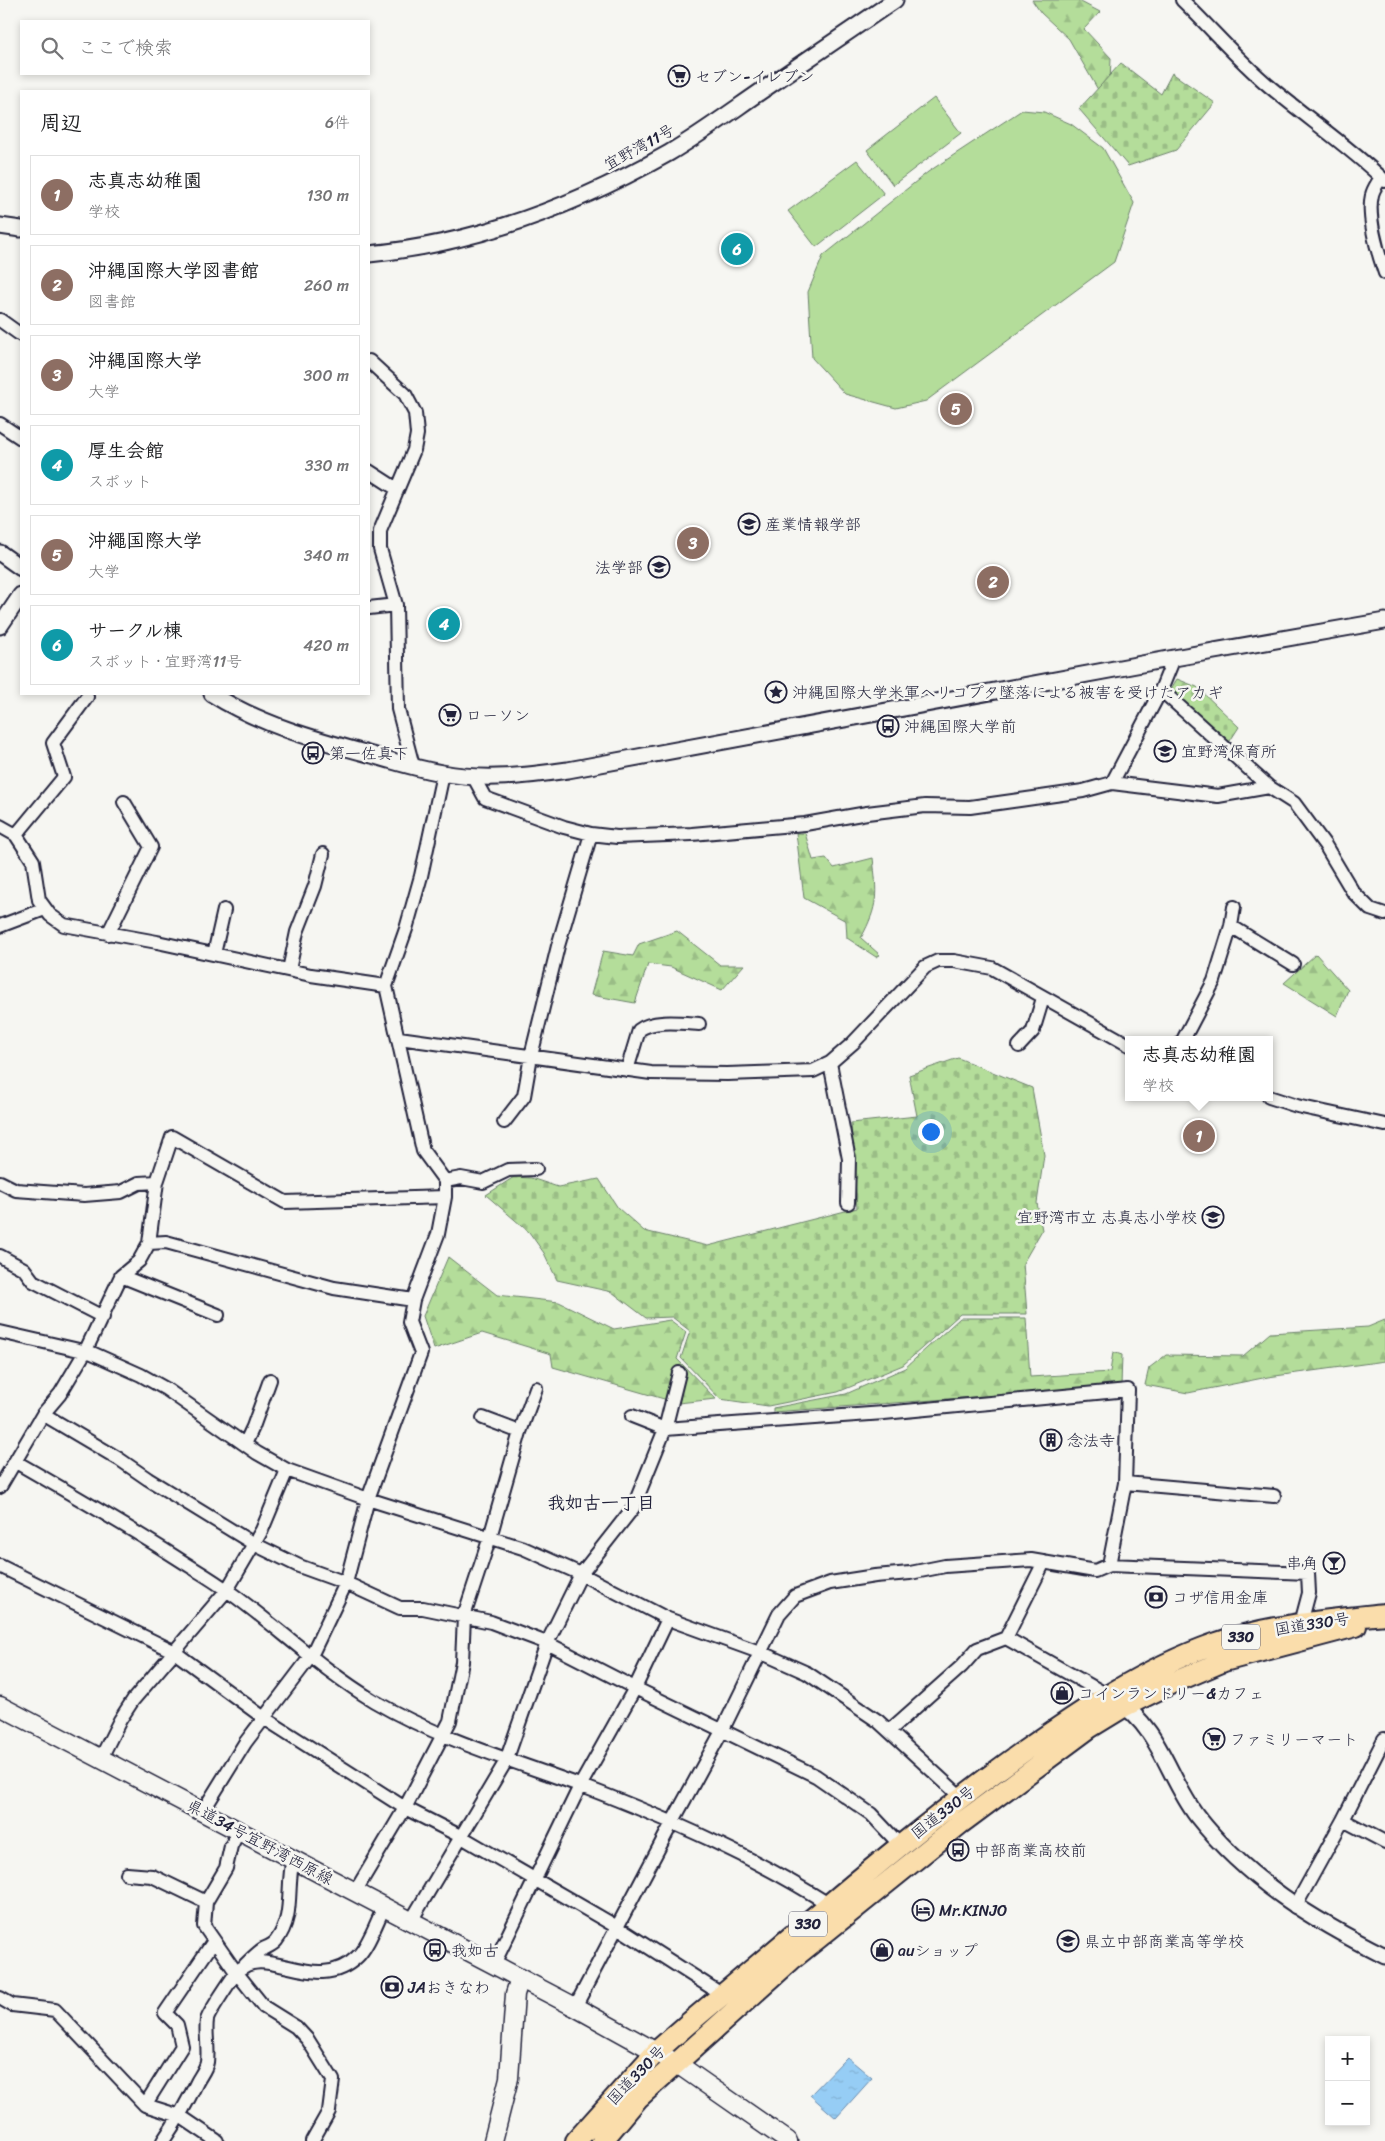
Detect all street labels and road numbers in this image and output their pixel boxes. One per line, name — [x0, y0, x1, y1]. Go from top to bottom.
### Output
street label: 宜野湾11号 — [598, 115, 680, 179]
street label: 国道330号 — [1272, 1604, 1352, 1644]
road number: 330 — [1222, 1624, 1260, 1650]
street label: 国道330号 — [904, 1777, 982, 1847]
street label: 県道34号宜野湾西原線 — [181, 1791, 339, 1893]
road number: 330 — [789, 1912, 827, 1936]
street label: 国道330号 — [599, 2038, 673, 2112]

